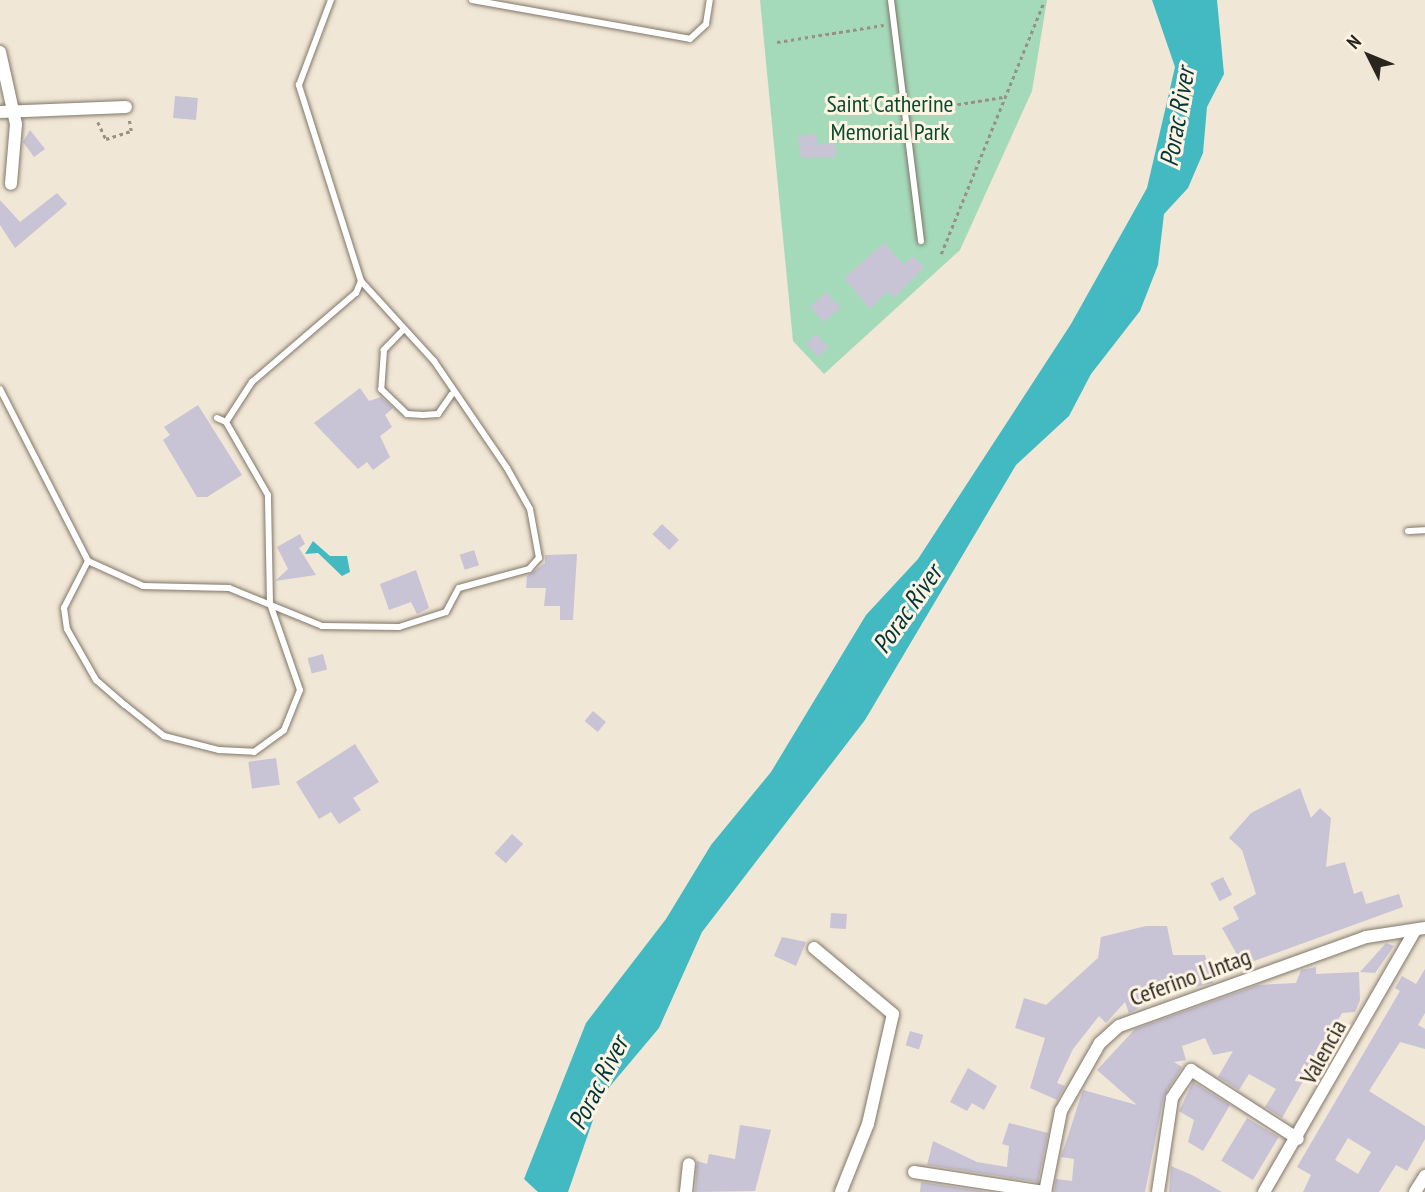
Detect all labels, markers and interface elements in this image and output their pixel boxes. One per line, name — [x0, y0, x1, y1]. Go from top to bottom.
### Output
north arrow — [1334, 21, 1404, 91]
text: N — [1341, 30, 1366, 54]
water label: Porac River — [1153, 65, 1201, 169]
park label: Saint Catherine Memorial Park — [827, 90, 953, 146]
water label: Porac River — [865, 559, 949, 659]
street label: Ceferino LIntag — [1126, 942, 1254, 1012]
street label: Valencia — [1294, 1015, 1352, 1089]
water label: Porac River — [561, 1031, 635, 1135]

